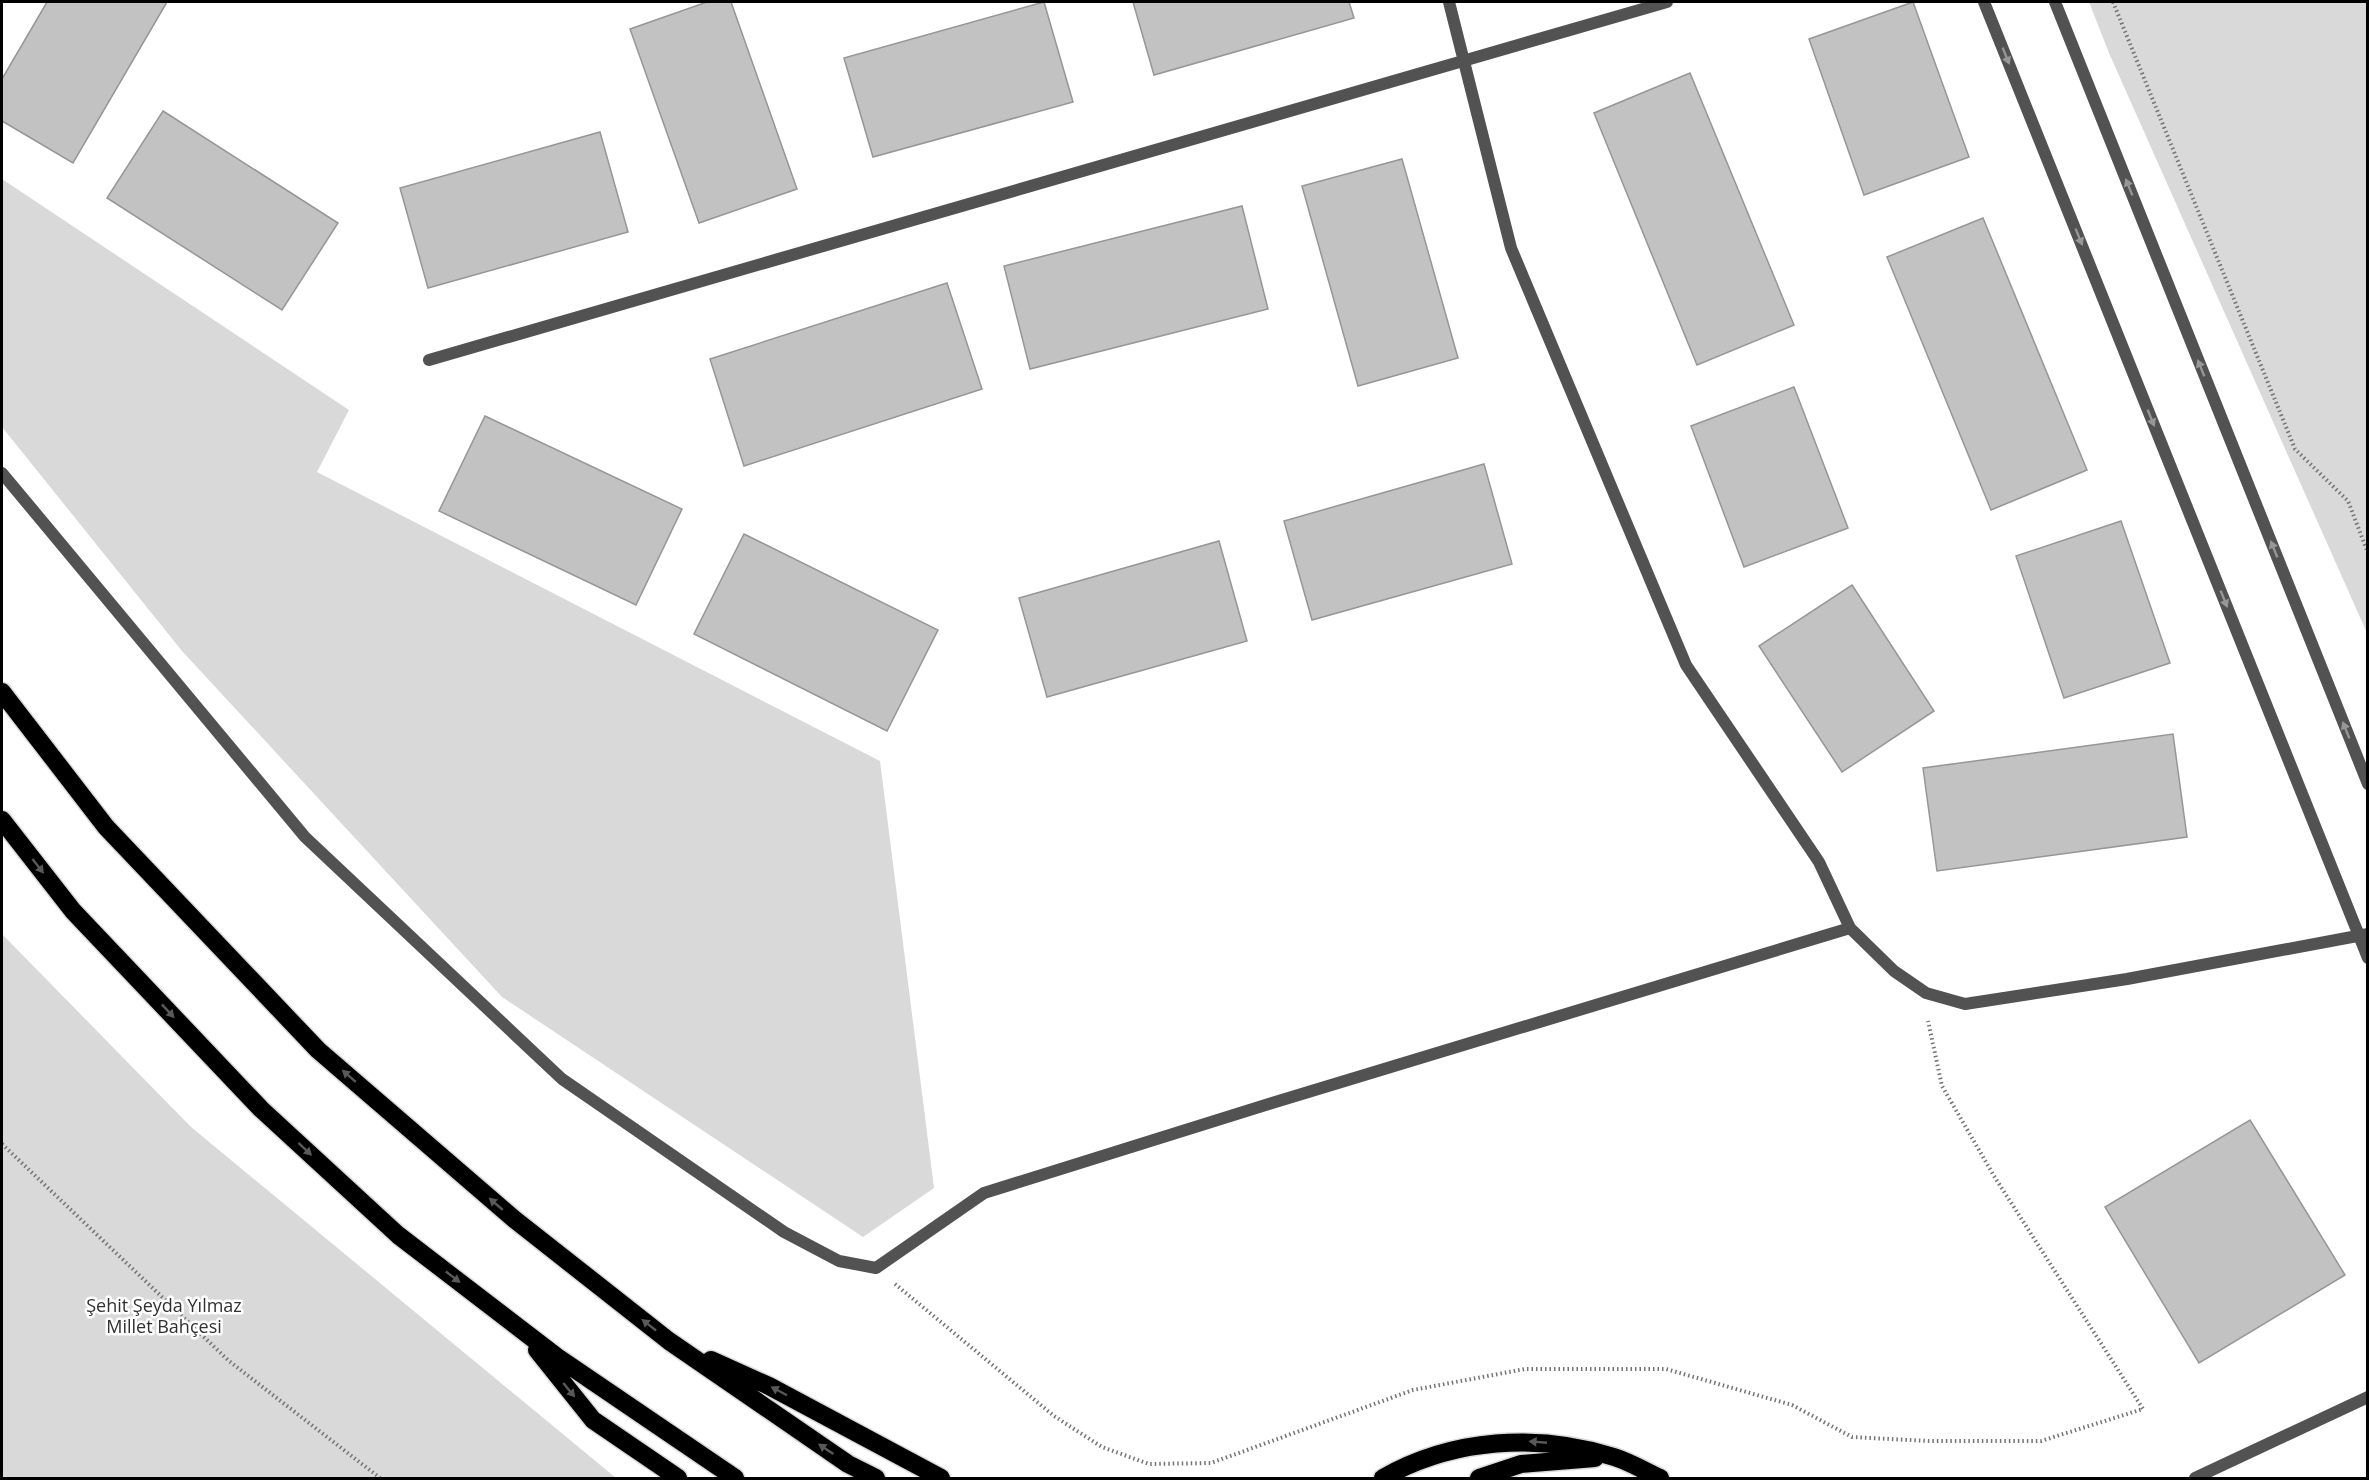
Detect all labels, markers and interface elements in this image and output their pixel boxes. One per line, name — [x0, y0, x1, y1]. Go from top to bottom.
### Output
one-way arrow — [2002, 47, 2011, 65]
one-way arrow — [2124, 177, 2134, 195]
one-way arrow — [2074, 228, 2084, 246]
one-way arrow — [2196, 358, 2206, 376]
one-way arrow — [2147, 409, 2156, 427]
one-way arrow — [2268, 540, 2278, 558]
one-way arrow — [2220, 590, 2229, 608]
one-way arrow — [2341, 721, 2350, 739]
one-way arrow — [31, 858, 44, 874]
one-way arrow — [161, 1003, 175, 1018]
one-way arrow — [342, 1070, 357, 1083]
one-way arrow — [297, 1142, 312, 1155]
one-way arrow — [489, 1198, 504, 1211]
one-way arrow — [445, 1270, 460, 1282]
park label: Şehit Şeyda Yılmaz Millet Bahçesi — [86, 1293, 242, 1338]
one-way arrow — [641, 1320, 656, 1332]
one-way arrow — [562, 1382, 575, 1397]
one-way arrow — [770, 1386, 787, 1396]
one-way arrow — [1528, 1437, 1547, 1447]
one-way arrow — [818, 1443, 834, 1455]

